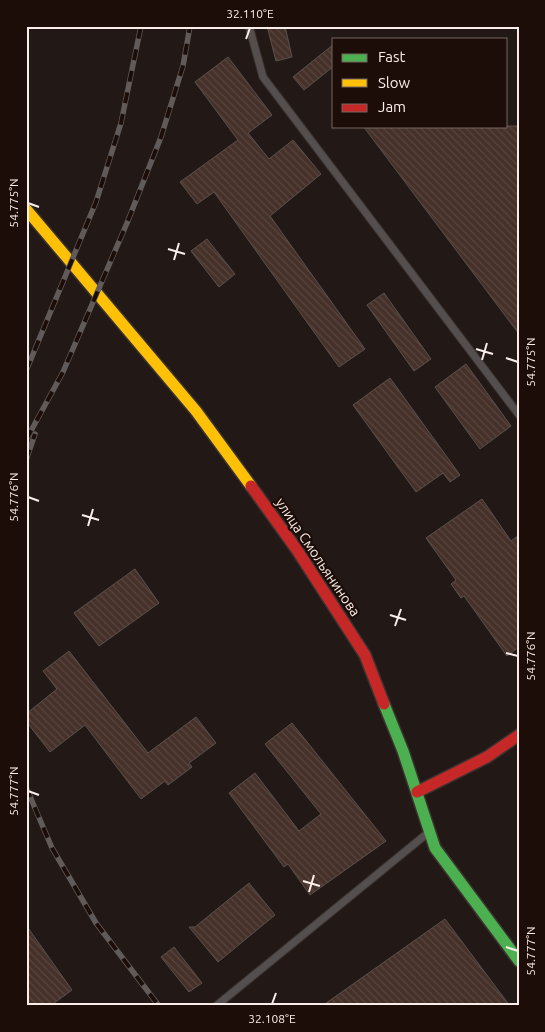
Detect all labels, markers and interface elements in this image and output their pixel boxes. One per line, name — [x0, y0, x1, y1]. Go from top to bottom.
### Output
text: 32.110°E — [226, 7, 274, 20]
legend — [332, 38, 508, 128]
text: Fast — [378, 48, 406, 65]
text: Slow — [378, 74, 411, 91]
text: Jam — [378, 98, 406, 115]
text: 54.775°N — [7, 178, 20, 228]
text: 54.775°N — [524, 337, 537, 387]
text: 54.776°N — [7, 472, 20, 522]
street label: улица Смольянинова — [272, 495, 364, 619]
text: 54.776°N — [524, 631, 537, 681]
text: 54.777°N — [7, 766, 20, 816]
text: 54.777°N — [524, 926, 537, 976]
text: 32.108°E — [248, 1012, 296, 1025]

